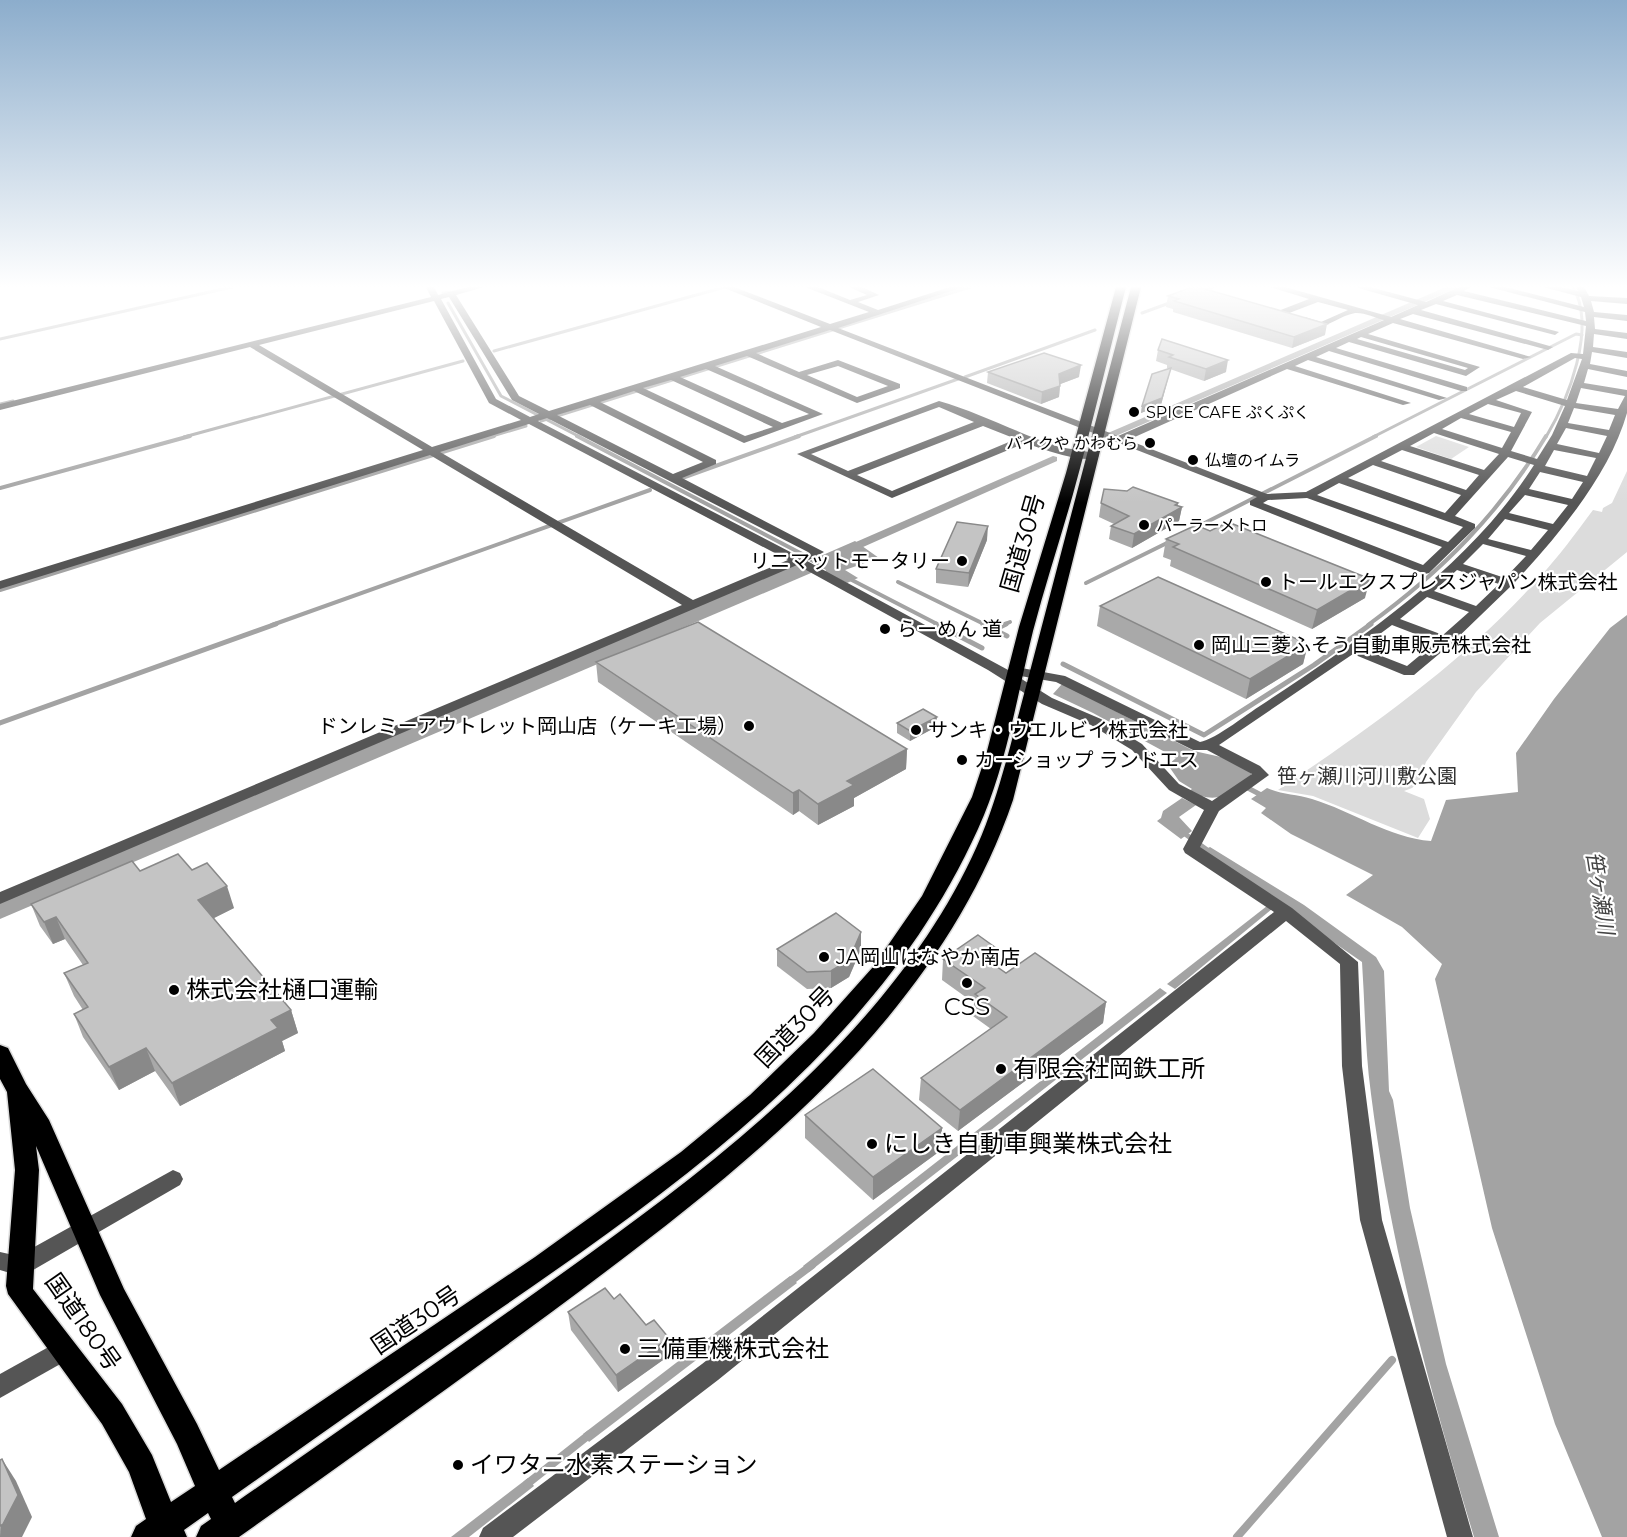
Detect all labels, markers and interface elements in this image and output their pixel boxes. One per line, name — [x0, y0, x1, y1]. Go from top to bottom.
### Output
place label: SPICE CAFE ぷくぷく — [1146, 403, 1310, 422]
marker: SPICE CAFE ぷくぷく — [1127, 405, 1141, 419]
place label: バイクや かわむら — [1006, 434, 1138, 453]
marker: バイクや かわむら — [1143, 436, 1157, 450]
place label: 仏壇のイムラ — [1205, 451, 1300, 470]
marker: 仏壇のイムラ — [1186, 453, 1200, 467]
street label: 国道30号 — [995, 490, 1050, 596]
place label: パーラーメトロ — [1156, 516, 1267, 535]
marker: パーラーメトロ — [1137, 518, 1151, 532]
place label: リニマットモータリー — [750, 549, 950, 573]
marker: リニマットモータリー — [955, 554, 969, 568]
place label: トールエクスプレスジャパン株式会社 — [1278, 570, 1617, 594]
marker: トールエクスプレスジャパン株式会社 — [1259, 575, 1273, 589]
place label: らーめん 道 — [897, 617, 1002, 641]
marker: らーめん 道 — [878, 622, 892, 636]
place label: 岡山三菱ふそう自動車販売株式会社 — [1211, 633, 1531, 657]
marker: 岡山三菱ふそう自動車販売株式会社 — [1192, 638, 1206, 652]
place label: ドンレミーアウトレット岡山店（ケーキ工場） — [318, 714, 737, 738]
place label: サンキ・ウエルビイ株式会社 — [928, 718, 1188, 742]
marker: ドンレミーアウトレット岡山店（ケーキ工場） — [742, 719, 756, 733]
marker: サンキ・ウエルビイ株式会社 — [909, 723, 923, 737]
place label: カーショップ ランドエス — [974, 748, 1199, 772]
marker: カーショップ ランドエス — [955, 753, 969, 767]
park label: 笹ヶ瀬川河川敷公園 — [1277, 764, 1457, 788]
water label: 笹ヶ瀬川 — [1582, 849, 1620, 938]
place label: JA岡山はなやか南店 — [835, 945, 1020, 969]
marker: JA岡山はなやか南店 — [817, 950, 831, 964]
place label: 株式会社樋口運輸 — [186, 975, 378, 1004]
marker: CSS — [960, 976, 974, 990]
street label: 国道30号 — [749, 980, 840, 1073]
marker: 株式会社樋口運輸 — [167, 983, 181, 997]
place label: CSS — [944, 992, 990, 1021]
place label: 有限会社岡鉄工所 — [1013, 1054, 1205, 1083]
marker: 有限会社岡鉄工所 — [994, 1062, 1008, 1076]
place label: にしき自動車興業株式会社 — [884, 1129, 1172, 1158]
marker: にしき自動車興業株式会社 — [865, 1137, 879, 1151]
street label: 国道180号 — [39, 1268, 127, 1376]
street label: 国道30号 — [366, 1279, 466, 1360]
place label: 三備重機株式会社 — [637, 1334, 829, 1363]
marker: 三備重機株式会社 — [618, 1342, 632, 1356]
place label: イワタニ水素ステーション — [470, 1450, 758, 1479]
marker: イワタニ水素ステーション — [451, 1458, 465, 1472]

